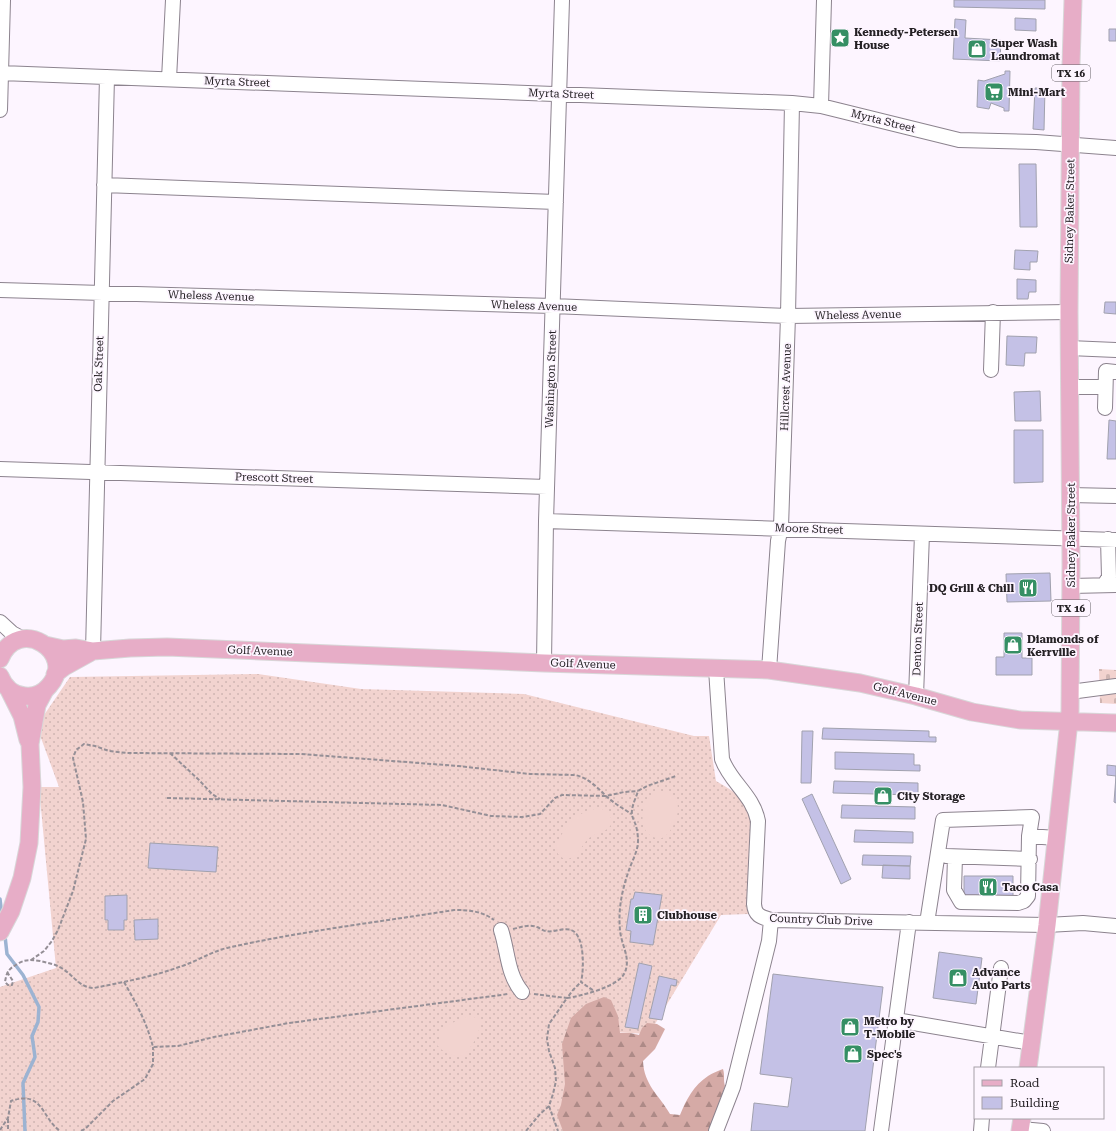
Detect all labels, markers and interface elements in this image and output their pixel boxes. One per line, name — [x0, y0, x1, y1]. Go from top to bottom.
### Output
place label: Kennedy-Petersen House — [854, 26, 959, 52]
place icon: Kennedy-Petersen House — [829, 27, 851, 49]
place label: Super Wash Laundromat — [991, 37, 1061, 63]
shop icon: Super Wash Laundromat — [966, 38, 988, 60]
road number: TX 16 — [1052, 65, 1090, 81]
street label: Myrta Street — [204, 74, 270, 90]
supermarket icon: Mini-Mart — [983, 81, 1005, 103]
street label: Myrta Street — [528, 86, 594, 102]
place label: Mini-Mart — [1008, 86, 1066, 99]
street label: Myrta Street — [849, 107, 917, 135]
street label: Sidney Baker Street — [1063, 159, 1077, 263]
street label: Wheless Avenue — [168, 288, 254, 304]
street label: Wheless Avenue — [491, 298, 577, 314]
street label: Wheless Avenue — [815, 308, 901, 322]
street label: Washington Street — [543, 330, 559, 428]
street label: Oak Street — [92, 336, 106, 392]
street label: Hillcrest Avenue — [778, 343, 794, 431]
street label: Prescott Street — [235, 470, 313, 486]
street label: Sidney Baker Street — [1065, 483, 1078, 587]
street label: Moore Street — [774, 521, 844, 537]
restaurant icon: DQ Grill & Chill — [1017, 577, 1039, 599]
place label: DQ Grill & Chill — [929, 582, 1014, 595]
road number: TX 16 — [1052, 600, 1090, 616]
street label: Denton Street — [910, 602, 926, 676]
place label: Diamonds of Kerrville — [1027, 633, 1099, 659]
shop icon: Diamonds of Kerrville — [1002, 634, 1024, 656]
street label: Golf Avenue — [227, 643, 293, 659]
street label: Golf Avenue — [550, 656, 616, 672]
street label: Golf Avenue — [872, 680, 938, 708]
shop icon: City Storage — [872, 785, 894, 807]
place label: City Storage — [897, 790, 966, 803]
restaurant icon: Taco Casa — [977, 876, 999, 898]
place label: Taco Casa — [1002, 881, 1059, 894]
building icon: Clubhouse — [632, 904, 654, 926]
place label: Clubhouse — [657, 909, 717, 922]
street label: Country Club Drive — [769, 912, 873, 928]
place label: Advance Auto Parts — [972, 966, 1031, 992]
shop icon: Advance Auto Parts — [947, 967, 969, 989]
place label: Metro by T-Mobile — [864, 1015, 916, 1041]
shop icon: Metro by T-Mobile — [839, 1016, 861, 1038]
shop icon: Spec's — [842, 1043, 864, 1065]
place label: Spec's — [867, 1048, 902, 1061]
legend — [974, 1067, 1104, 1119]
text: Road — [1010, 1076, 1040, 1090]
text: Building — [1010, 1096, 1059, 1110]

